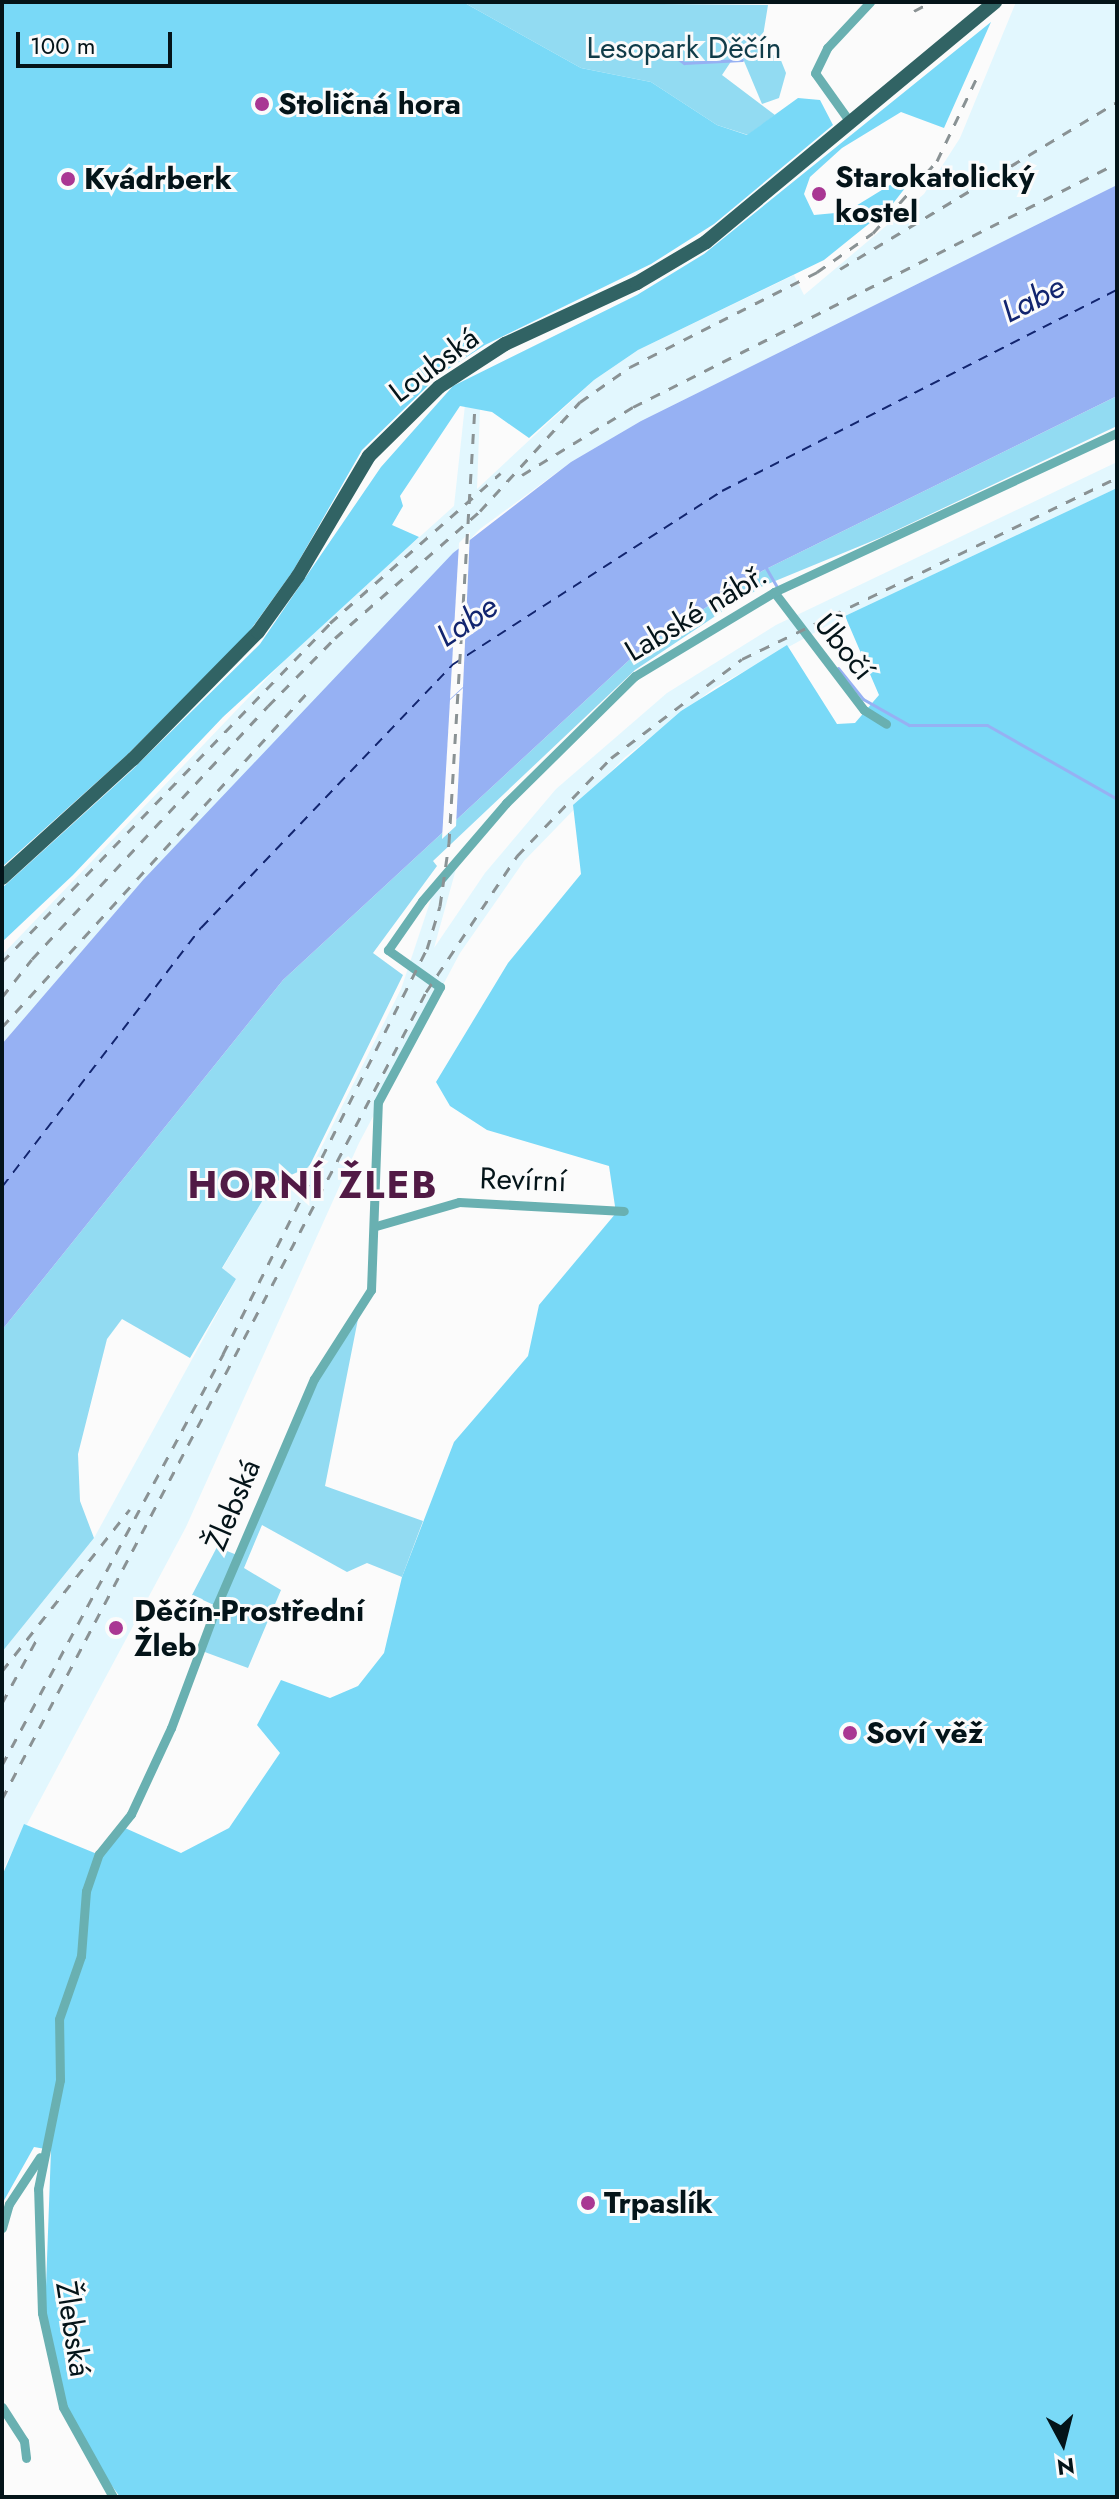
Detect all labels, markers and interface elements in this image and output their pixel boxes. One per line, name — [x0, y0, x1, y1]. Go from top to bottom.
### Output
scale bar — [20, 16, 176, 66]
text: 100 m — [30, 28, 96, 63]
park label: Lesopark Děčín — [586, 30, 782, 66]
place label: Stoličná hora — [278, 86, 461, 122]
marker: Stoličná hora — [253, 95, 271, 113]
place label: Starokatolický kostel — [835, 159, 1034, 230]
place label: Kvádrberk — [84, 161, 232, 197]
marker: Kvádrberk — [59, 170, 77, 188]
marker: Starokatolický kostel — [810, 185, 828, 203]
water label: Labe — [995, 267, 1071, 331]
street label: Loubská — [382, 320, 486, 410]
street label: Labské nábř. — [618, 557, 774, 669]
water label: Labe — [429, 587, 505, 655]
street label: Úbočí — [807, 607, 881, 687]
street label: Revírní — [479, 1160, 567, 1200]
district label: HORNÍ ŽLEB — [187, 1162, 439, 1208]
street label: Žlebská — [198, 1454, 268, 1556]
place label: Děčín-Prostřední Žleb — [134, 1593, 364, 1664]
marker: Děčín-Prostřední Žleb — [105, 1617, 127, 1639]
place label: Soví věž — [866, 1715, 983, 1751]
marker: Soví věž — [841, 1724, 859, 1742]
place label: Trpaslík — [604, 2185, 713, 2221]
marker: Trpaslík — [579, 2194, 597, 2212]
street label: Žlebská — [48, 2279, 98, 2379]
north arrow — [1023, 2403, 1103, 2483]
text: N — [1055, 2450, 1077, 2484]

